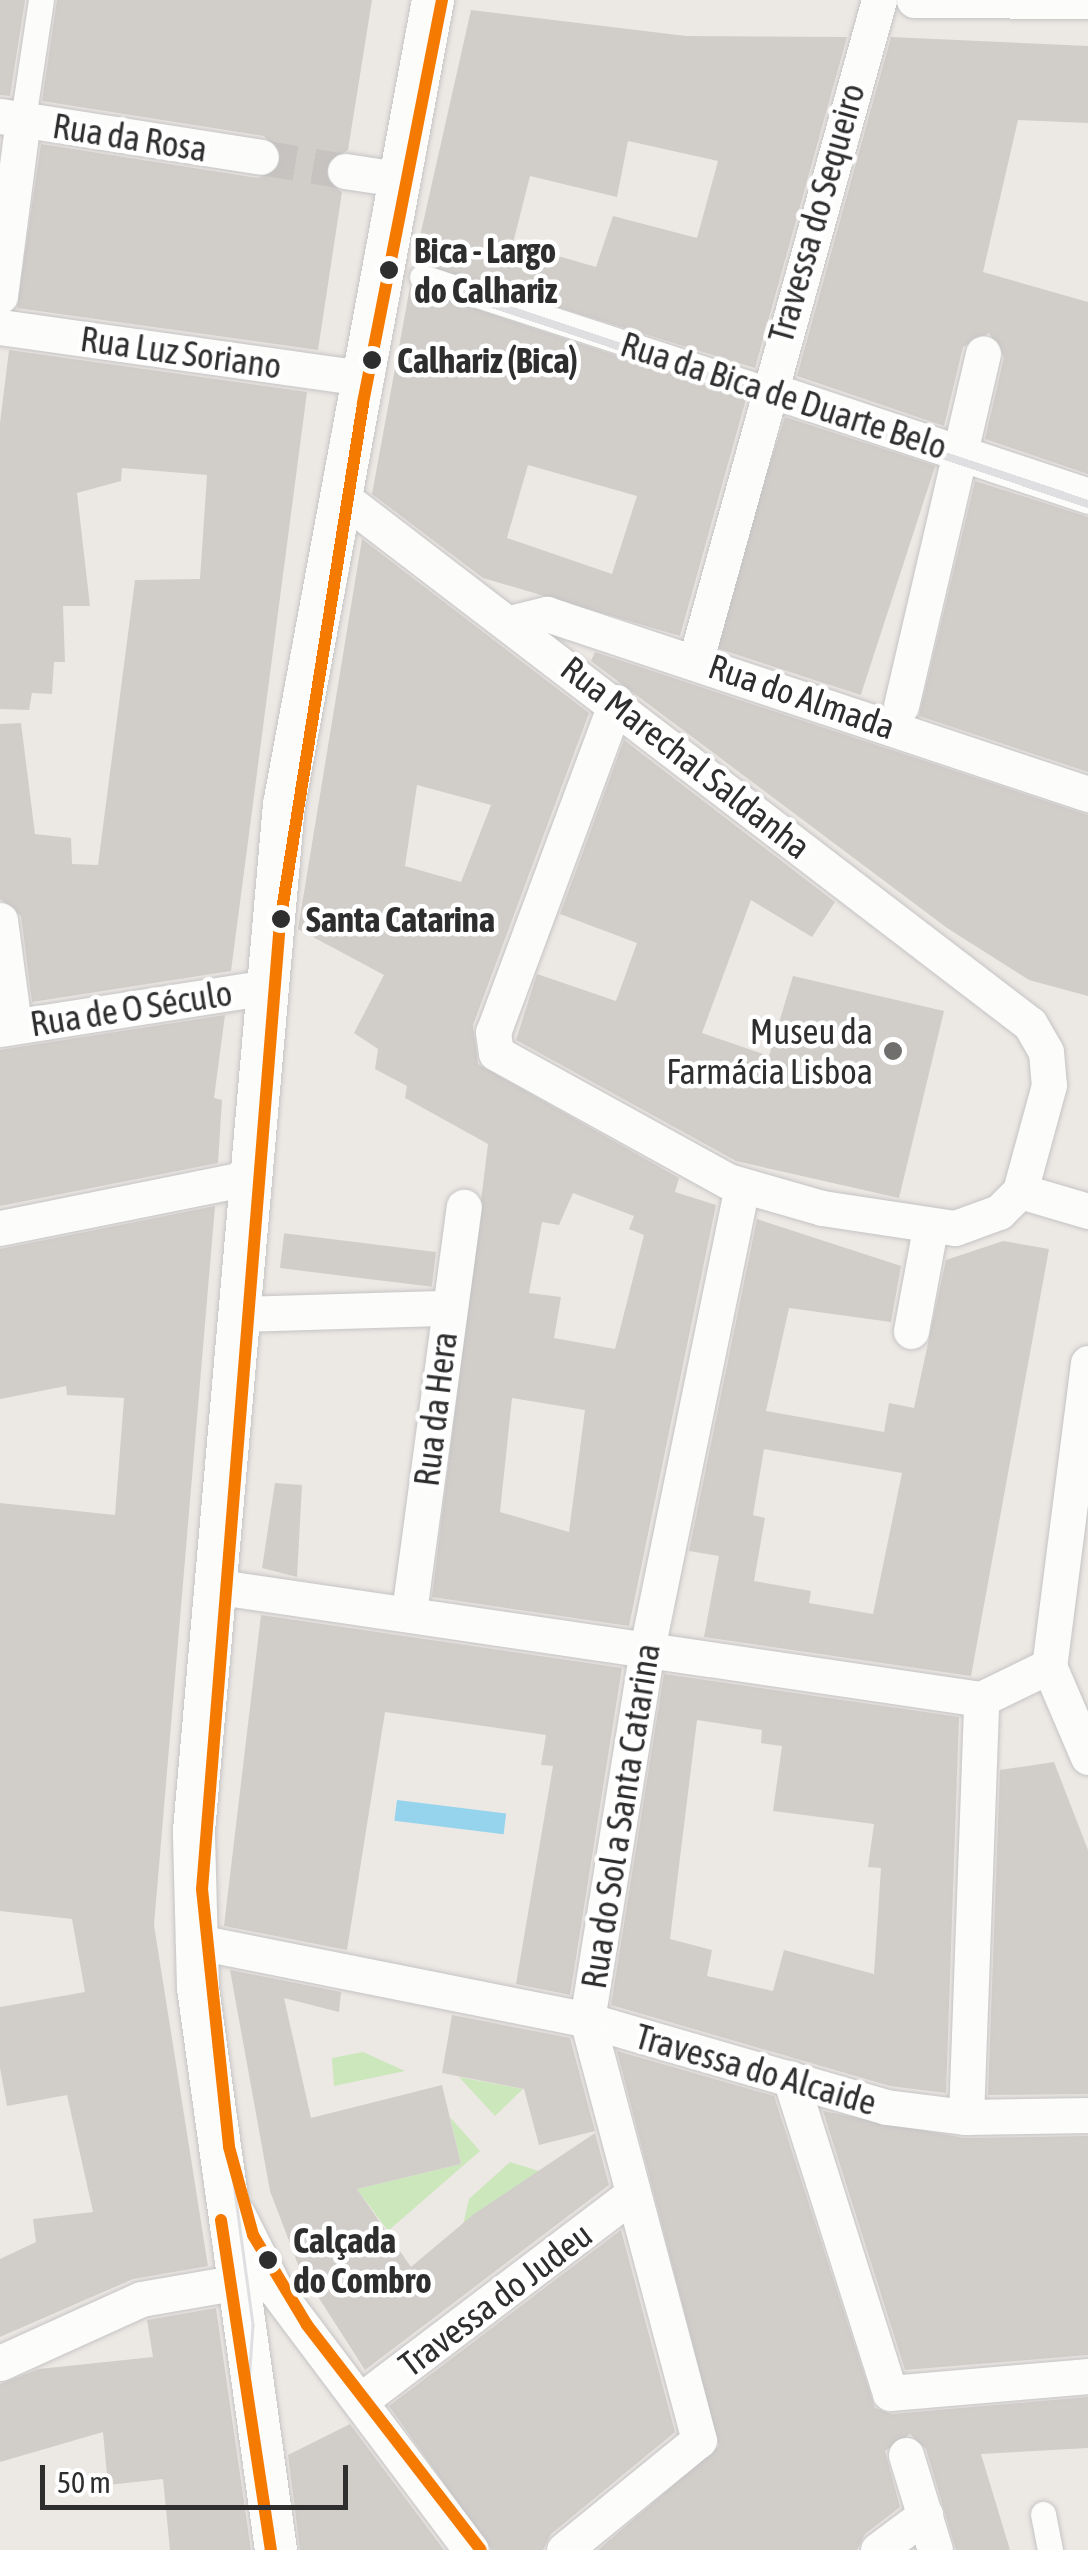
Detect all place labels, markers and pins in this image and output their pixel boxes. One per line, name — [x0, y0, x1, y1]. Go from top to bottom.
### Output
place label: Bica - Largo do Calhariz — [414, 229, 557, 311]
marker: Bica - Largo do Calhariz — [373, 254, 405, 286]
place label: Calhariz (Bica) — [397, 339, 578, 381]
marker: Calhariz (Bica) — [356, 344, 388, 376]
place label: Santa Catarina — [306, 898, 495, 940]
marker: Santa Catarina — [265, 903, 297, 935]
place label: Museu da Farmácia Lisboa — [666, 1010, 873, 1092]
marker: Museu da Farmácia Lisboa — [882, 1040, 904, 1062]
place label: Calçada do Combro — [293, 2219, 432, 2301]
marker: Calçada do Combro — [252, 2244, 284, 2276]

